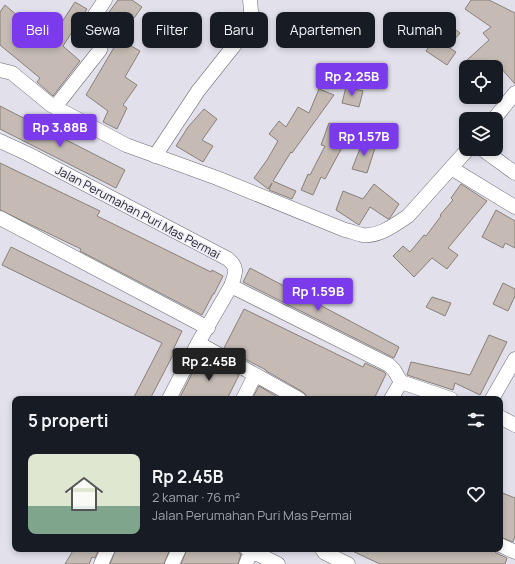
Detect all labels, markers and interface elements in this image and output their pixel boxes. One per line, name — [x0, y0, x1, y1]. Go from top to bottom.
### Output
chip: Beli — [12, 12, 63, 48]
chip: Sewa — [71, 12, 134, 48]
chip: Filter — [142, 12, 202, 48]
chip: Baru — [210, 12, 268, 48]
chip: Apartemen — [276, 12, 375, 48]
chip: Rumah — [383, 12, 456, 48]
map controls — [459, 60, 503, 156]
button: locate — [459, 60, 503, 104]
pin: Rp 2.25B — [311, 63, 393, 97]
text: Rp 2.25B — [325, 67, 379, 85]
button: layers — [459, 112, 503, 156]
pin: Rp 3.88B — [19, 114, 101, 148]
text: Rp 3.88B — [33, 118, 87, 136]
pin: Rp 1.57B — [323, 123, 405, 157]
text: Rp 1.57B — [338, 127, 390, 145]
street label: Jalan Perumahan Puri Mas Permai — [53, 161, 223, 263]
pin: Rp 1.59B — [277, 278, 359, 312]
text: Rp 1.59B — [292, 282, 344, 300]
pin: Rp 2.45B — [168, 348, 250, 382]
text: Rp 2.45B — [182, 352, 236, 370]
text: 5 properti — [28, 409, 109, 432]
icon: filters — [465, 409, 487, 431]
text: Rp 2.45B — [152, 465, 223, 488]
icon: home — [60, 470, 108, 518]
icon: heart — [465, 483, 487, 505]
text: 2 kamar · 76 m² — [152, 488, 240, 506]
text: Jalan Perumahan Puri Mas Permai — [152, 506, 352, 524]

